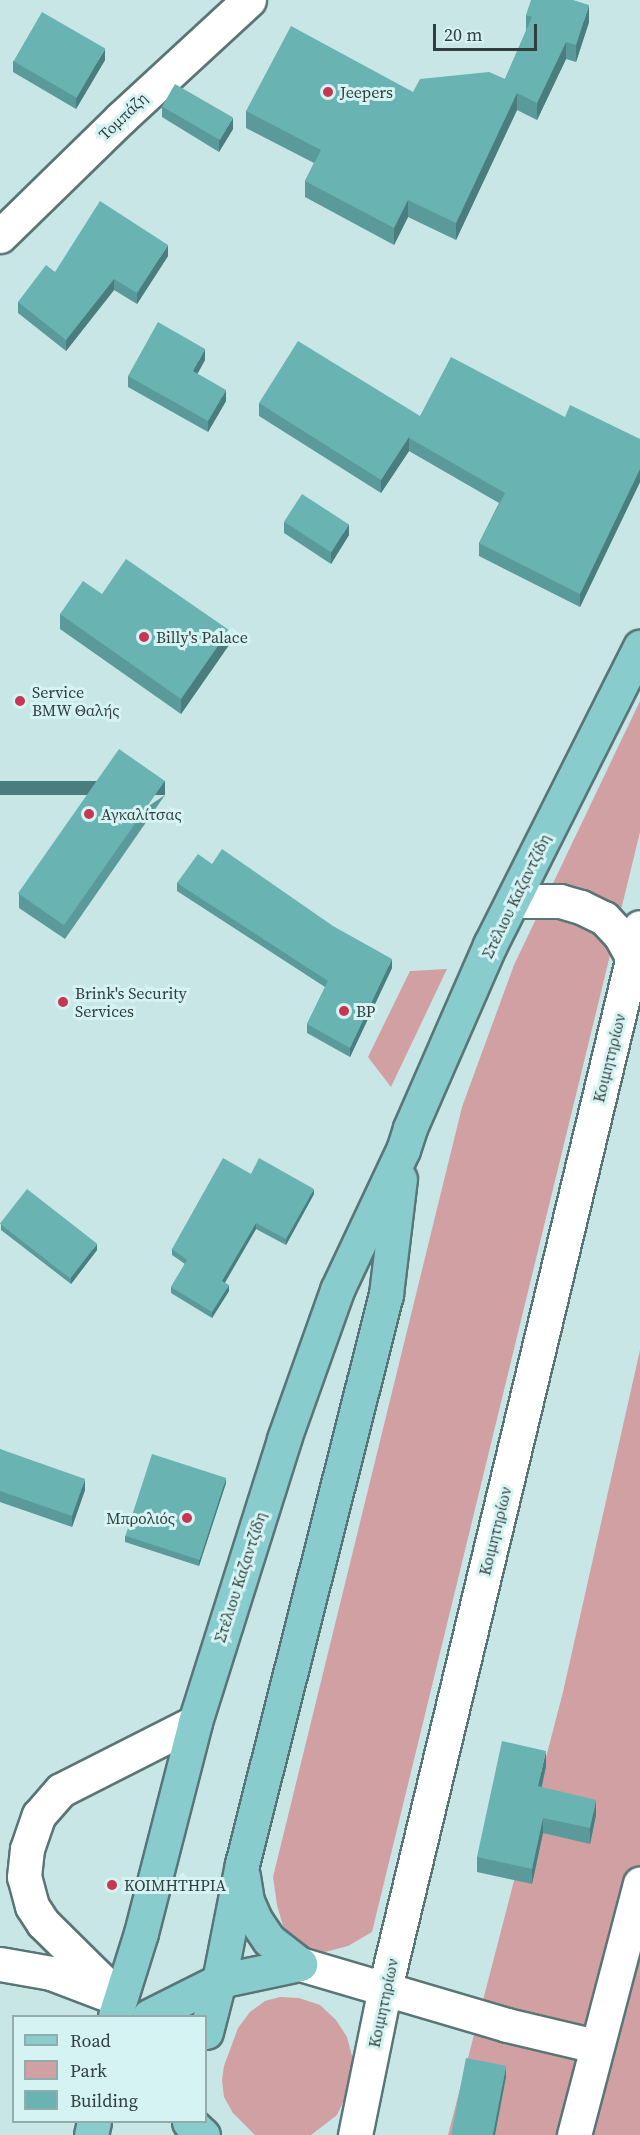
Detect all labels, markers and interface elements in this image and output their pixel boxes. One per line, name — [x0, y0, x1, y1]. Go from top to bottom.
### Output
scale bar — [436, 12, 540, 50]
text: 20 m — [444, 22, 482, 47]
place label: Jeepers — [340, 82, 393, 102]
marker: Jeepers — [321, 85, 335, 99]
street label: Τομπάζη — [95, 88, 151, 144]
place label: Billy's Palace — [156, 627, 248, 647]
marker: Billy's Palace — [137, 630, 151, 644]
place label: Service BMW Θαλής — [32, 682, 120, 720]
marker: Service BMW Θαλής — [13, 694, 27, 708]
place label: Αγκαλίτσας — [101, 804, 182, 824]
marker: Αγκαλίτσας — [82, 807, 96, 821]
street label: Στέλιου Καζαντζίδη — [478, 831, 554, 961]
place label: Brink's Security Services — [75, 983, 187, 1021]
marker: Brink's Security Services — [56, 995, 70, 1009]
place label: BP — [356, 1001, 375, 1021]
marker: BP — [337, 1004, 351, 1018]
street label: Κοιμητηρίων — [589, 1012, 629, 1104]
street label: Κοιμητηρίων — [475, 1485, 515, 1577]
place label: Μπρολιός — [106, 1508, 175, 1528]
street label: Στέλιου Καζαντζίδη — [210, 1509, 270, 1645]
marker: Μπρολιός — [180, 1511, 194, 1525]
place label: ΚΟΙΜΗΤΗΡΙΑ — [124, 1875, 226, 1895]
marker: ΚΟΙΜΗΤΗΡΙΑ — [105, 1878, 119, 1892]
street label: Κοιμητηρίων — [364, 1957, 402, 2049]
legend — [12, 2015, 207, 2123]
text: Road — [70, 2028, 111, 2053]
text: Park — [70, 2058, 107, 2083]
text: Building — [70, 2088, 138, 2113]

